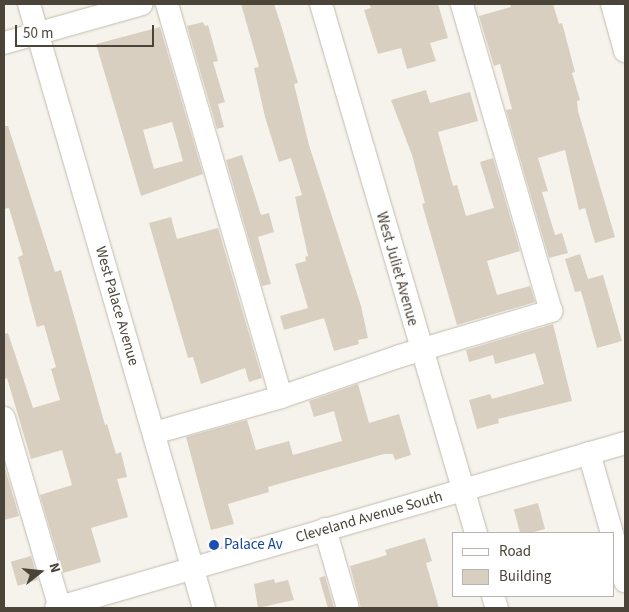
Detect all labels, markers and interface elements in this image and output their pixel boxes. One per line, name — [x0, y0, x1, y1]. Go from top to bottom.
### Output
scale bar — [18, 15, 156, 47]
text: 50 m — [23, 23, 53, 44]
street label: West Juliet Avenue — [372, 210, 422, 328]
street label: West Palace Avenue — [91, 244, 143, 368]
street label: Cleveland Avenue South — [293, 487, 445, 547]
legend — [452, 532, 614, 597]
place label: Palace Av — [224, 536, 283, 554]
marker: Palace Av — [208, 539, 220, 551]
text: Road — [499, 541, 531, 562]
north arrow — [15, 547, 65, 597]
text: N — [44, 561, 65, 575]
text: Building — [499, 566, 551, 587]

